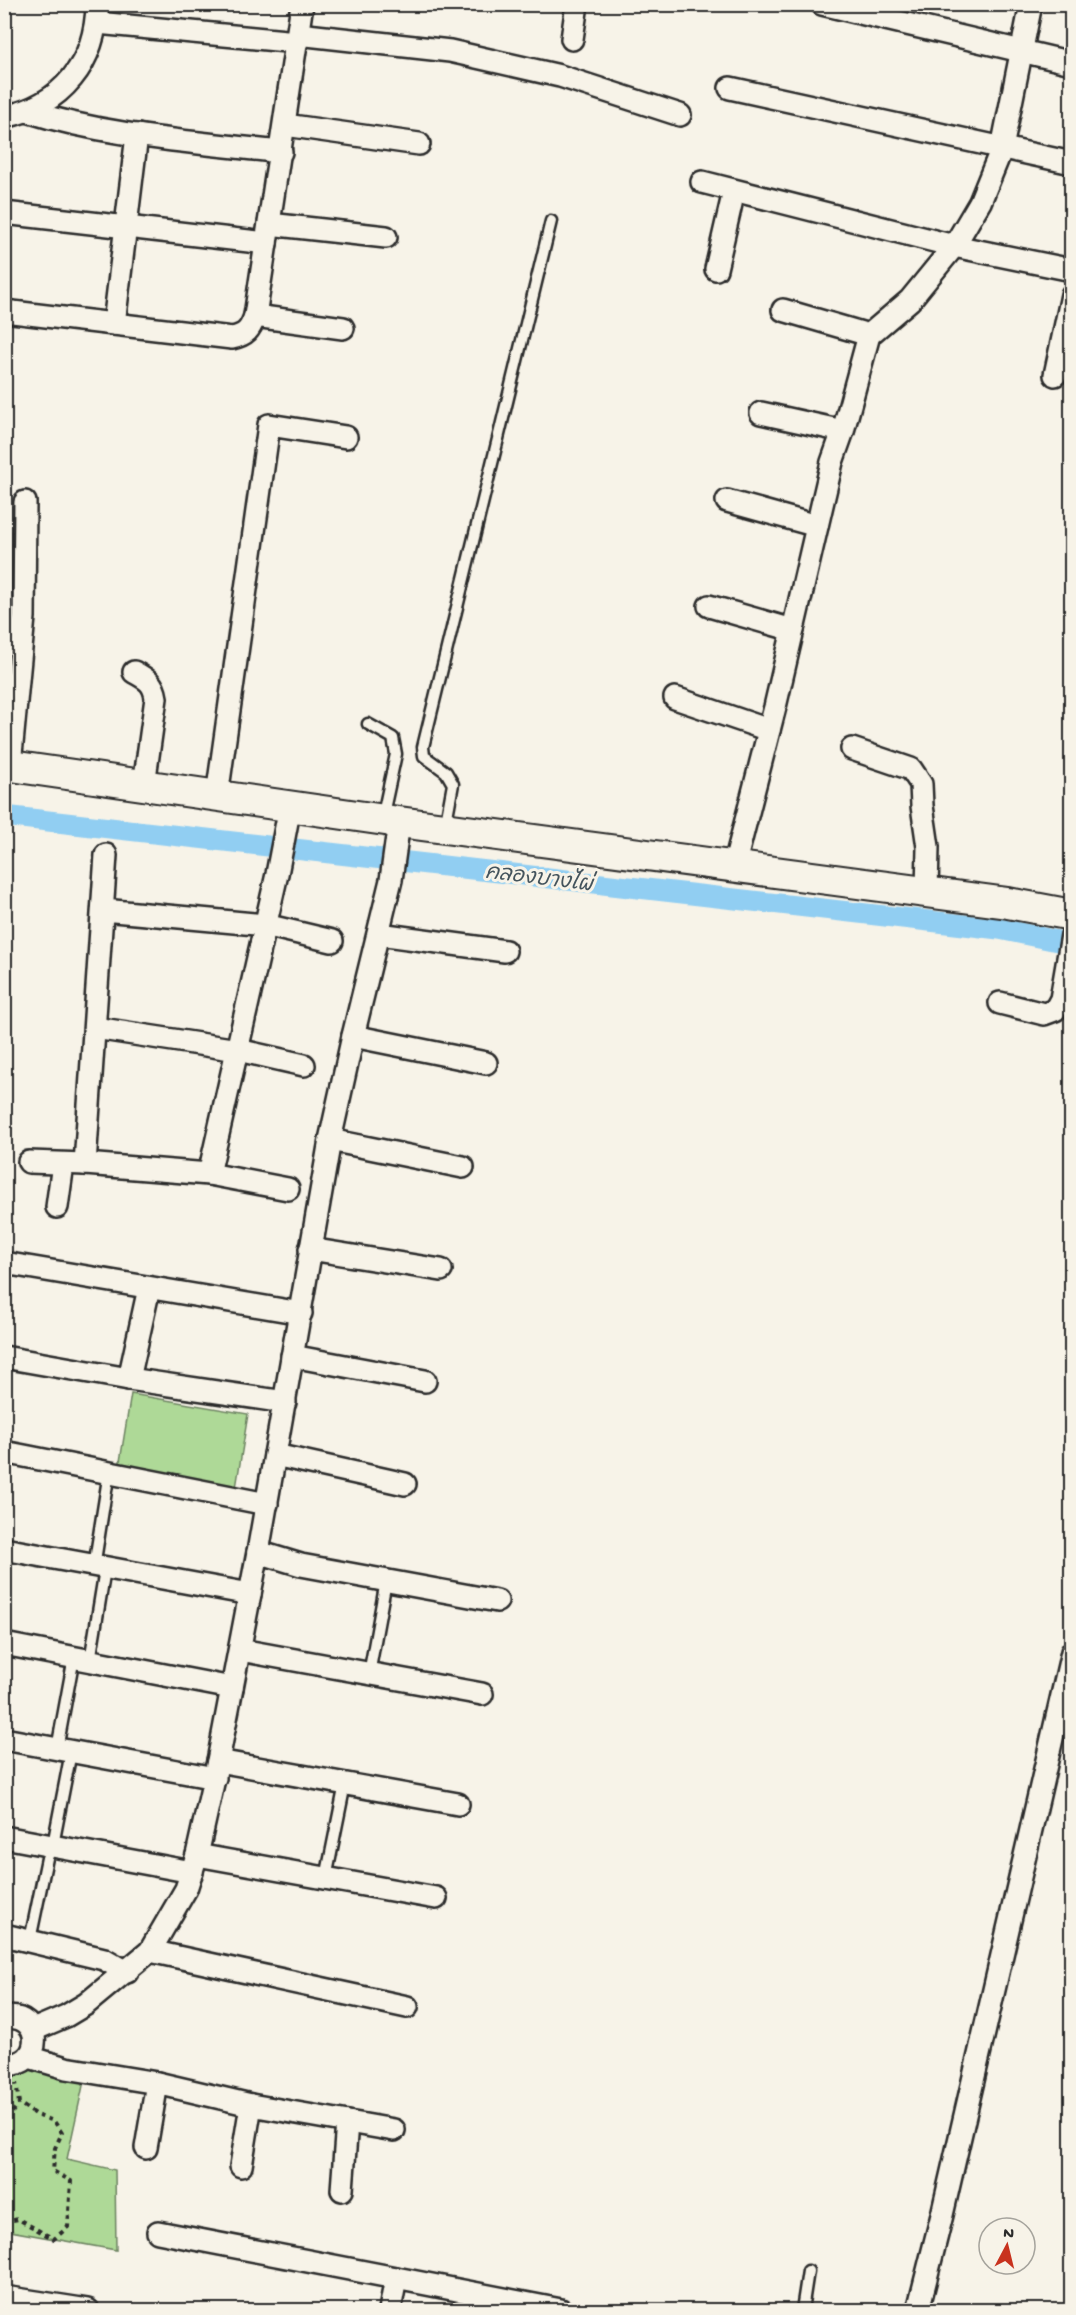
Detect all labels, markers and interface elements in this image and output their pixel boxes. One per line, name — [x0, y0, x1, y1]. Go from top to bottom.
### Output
water label: คลองบางไผ่ — [484, 857, 598, 900]
north arrow — [977, 2216, 1037, 2276]
text: N — [1002, 2225, 1015, 2245]

